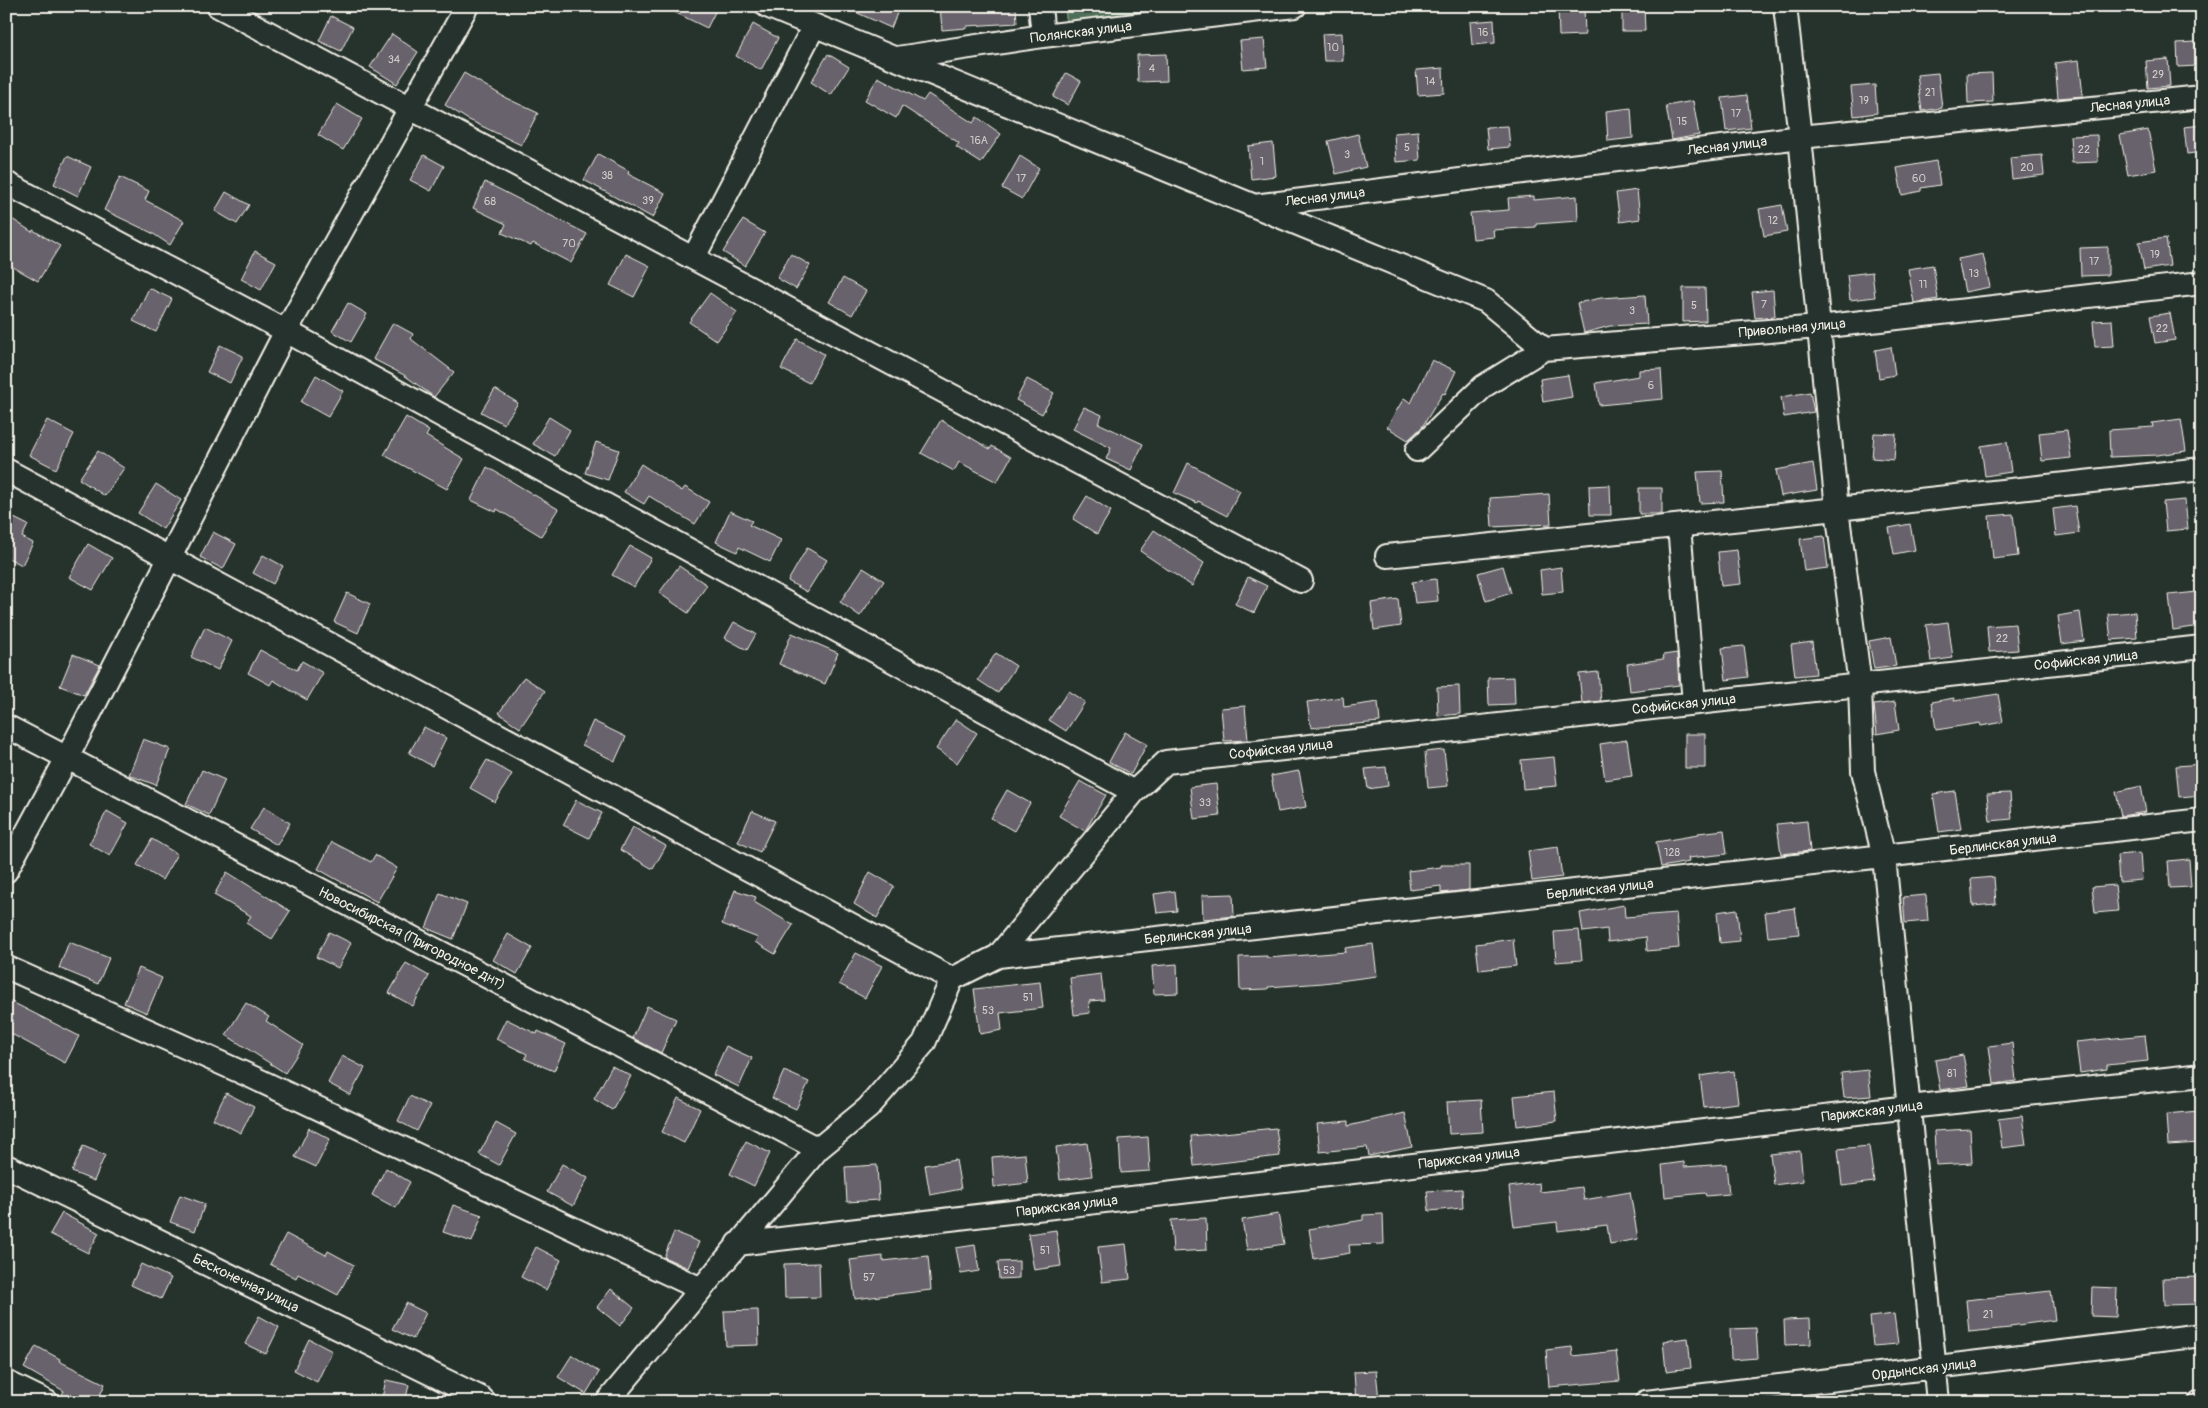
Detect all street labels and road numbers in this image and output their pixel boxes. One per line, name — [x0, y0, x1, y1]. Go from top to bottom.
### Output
street label: Полянская улица — [1029, 17, 1133, 47]
street label: Лесная улица — [2088, 91, 2171, 117]
street label: Лесная улица — [1685, 133, 1768, 159]
street label: Лесная улица — [1283, 184, 1366, 210]
street label: Привольная улица — [1738, 315, 1846, 341]
street label: Софийская улица — [2033, 646, 2139, 674]
street label: Софийская улица — [1631, 690, 1737, 718]
street label: Софийская улица — [1228, 735, 1334, 763]
street label: Берлинская улица — [1948, 829, 2058, 859]
street label: Берлинская улица — [1545, 875, 1655, 903]
street label: Новосибирская (Пригородное днт) — [316, 883, 508, 993]
street label: Берлинская улица — [1143, 920, 1253, 948]
street label: Парижская улица — [1820, 1096, 1924, 1126]
street label: Парижская улица — [1417, 1143, 1521, 1173]
street label: Парижская улица — [1015, 1191, 1119, 1221]
street label: Бесконечная улица — [190, 1250, 302, 1316]
street label: Ордынская улица — [1871, 1354, 1977, 1384]

